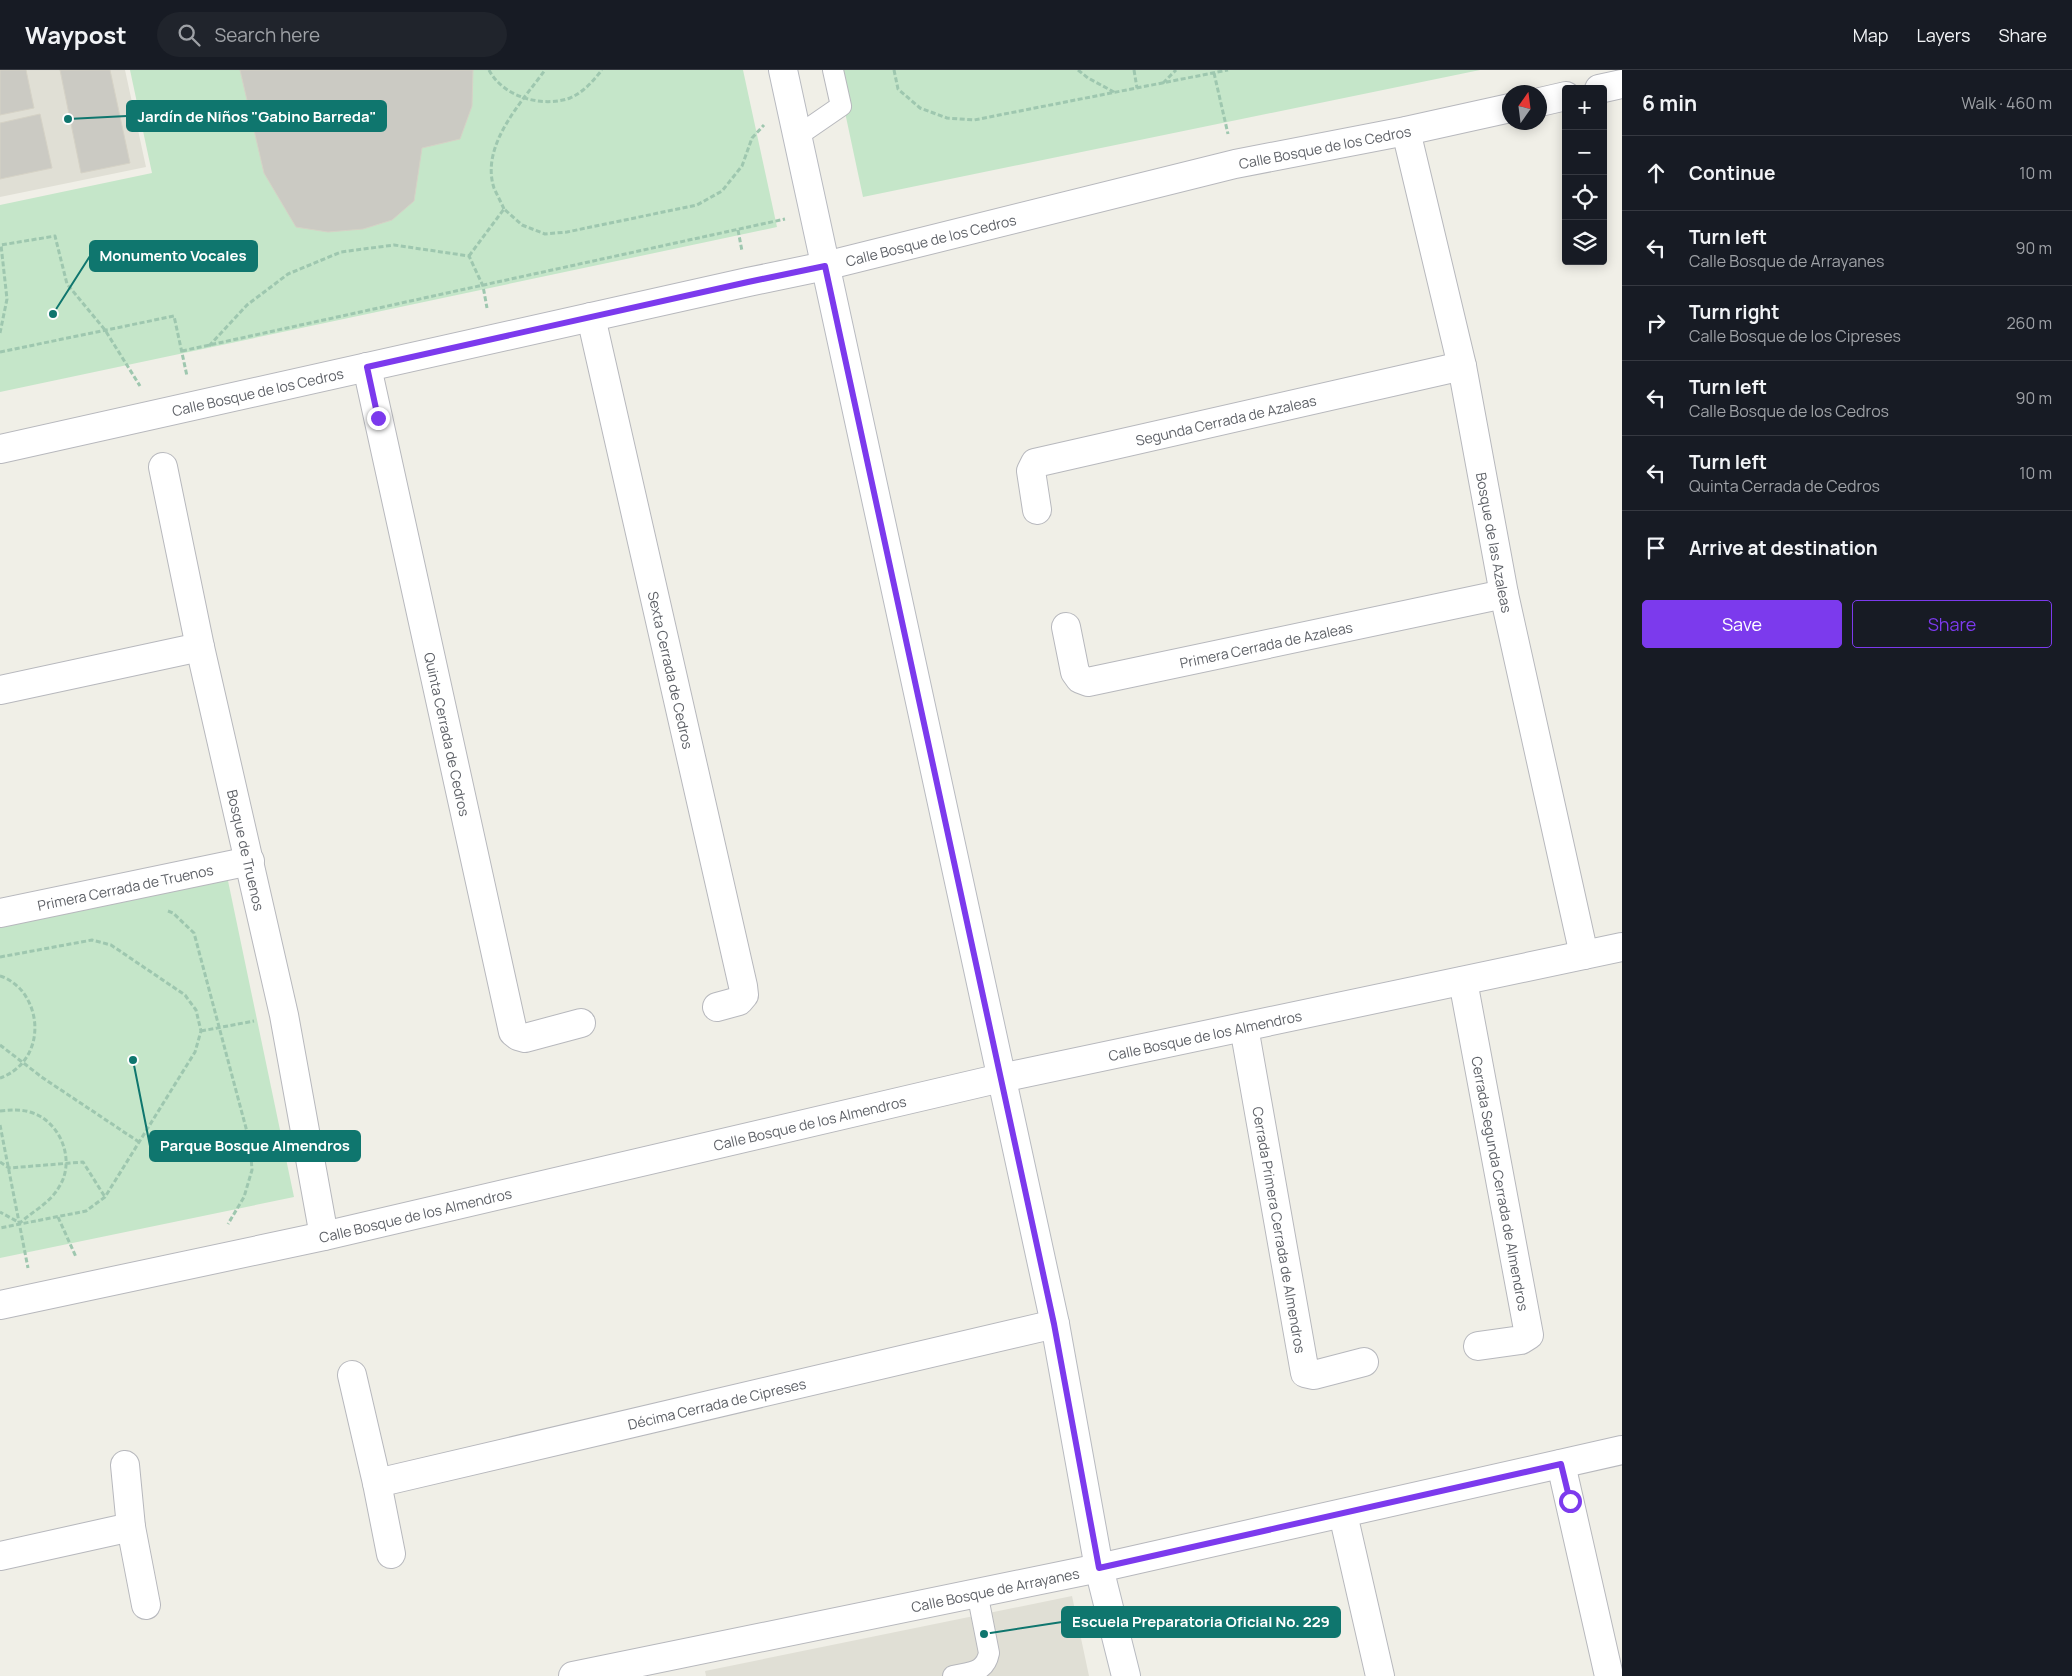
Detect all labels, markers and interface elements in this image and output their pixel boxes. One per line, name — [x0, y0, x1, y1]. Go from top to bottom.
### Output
search box — [157, 12, 507, 57]
text: Waypost — [25, 18, 127, 51]
icon: search — [175, 21, 203, 49]
text: Search here — [215, 22, 320, 48]
text: Map — [1853, 23, 1888, 47]
text: Layers — [1916, 23, 1970, 47]
text: Share — [1998, 23, 2047, 47]
north arrow — [1502, 85, 1547, 130]
map controls — [1562, 85, 1607, 265]
button: + — [1562, 85, 1607, 130]
text: 6 min — [1642, 89, 1697, 117]
text: Walk · 460 m — [1961, 92, 2052, 114]
callout: Jardín de Niños "Gabino Barreda" — [127, 101, 386, 131]
text: Jardín de Niños "Gabino Barreda" — [138, 106, 376, 127]
street label: Calle Bosque de los Cedros — [1237, 121, 1413, 173]
button: − — [1562, 130, 1607, 175]
icon: ahead — [1642, 159, 1670, 187]
text: Continue — [1689, 160, 1775, 186]
text: 10 m — [2019, 162, 2052, 184]
button: locate — [1562, 175, 1607, 220]
street label: Calle Bosque de los Cedros — [843, 209, 1018, 270]
button: layers — [1562, 220, 1607, 265]
text: Turn left — [1689, 224, 1767, 250]
icon: left — [1642, 234, 1670, 262]
text: 90 m — [2016, 237, 2052, 259]
callout: Monumento Vocales — [90, 241, 257, 271]
text: Monumento Vocales — [99, 245, 247, 266]
text: Calle Bosque de Arrayanes — [1689, 250, 1885, 272]
text: Turn right — [1689, 299, 1779, 325]
icon: right — [1642, 309, 1670, 337]
text: 260 m — [2006, 312, 2052, 334]
text: Calle Bosque de los Cipreses — [1689, 325, 1901, 347]
street label: Calle Bosque de los Cedros — [170, 363, 345, 420]
text: Turn left — [1689, 374, 1767, 400]
icon: left — [1642, 384, 1670, 412]
text: 90 m — [2016, 387, 2052, 409]
street label: Segunda Cerrada de Azaleas — [1134, 390, 1318, 449]
text: Calle Bosque de los Cedros — [1689, 400, 1889, 422]
route end — [367, 407, 390, 430]
text: Turn left — [1689, 449, 1767, 475]
icon: left — [1642, 459, 1670, 487]
text: 10 m — [2019, 462, 2052, 484]
street label: Bosque de las Azaleas — [1472, 471, 1517, 614]
text: Quinta Cerrada de Cedros — [1689, 475, 1880, 497]
icon: arrive — [1642, 534, 1670, 562]
text: Arrive at destination — [1689, 535, 1878, 561]
street label: Sexta Cerrada de Cedros — [644, 589, 698, 751]
button: Save — [1642, 600, 1842, 648]
button: Share — [1852, 600, 2052, 648]
street label: Primera Cerrada de Azaleas — [1178, 617, 1354, 672]
street label: Quinta Cerrada de Cedros — [420, 650, 475, 818]
street label: Bosque de Truenos — [223, 787, 269, 913]
street label: Primera Cerrada de Truenos — [36, 859, 215, 914]
street label: Calle Bosque de los Almendros — [1107, 1005, 1303, 1065]
street label: Cerrada Segunda Cerrada de Almendros — [1468, 1055, 1534, 1312]
street label: Calle Bosque de los Almendros — [712, 1091, 908, 1154]
street label: Cerrada Primera Cerrada de Almendros — [1249, 1105, 1311, 1355]
callout: Parque Bosque Almendros — [150, 1131, 360, 1161]
text: Parque Bosque Almendros — [160, 1135, 350, 1156]
street label: Calle Bosque de los Almendros — [317, 1183, 513, 1246]
street label: Décima Cerrada de Cipreses — [626, 1373, 808, 1433]
route start — [1559, 1490, 1582, 1513]
street label: Calle Bosque de Arrayanes — [909, 1563, 1081, 1616]
callout: Escuela Preparatoria Oficial No. 229 — [1062, 1607, 1340, 1637]
text: Escuela Preparatoria Oficial No. 229 — [1072, 1611, 1330, 1632]

